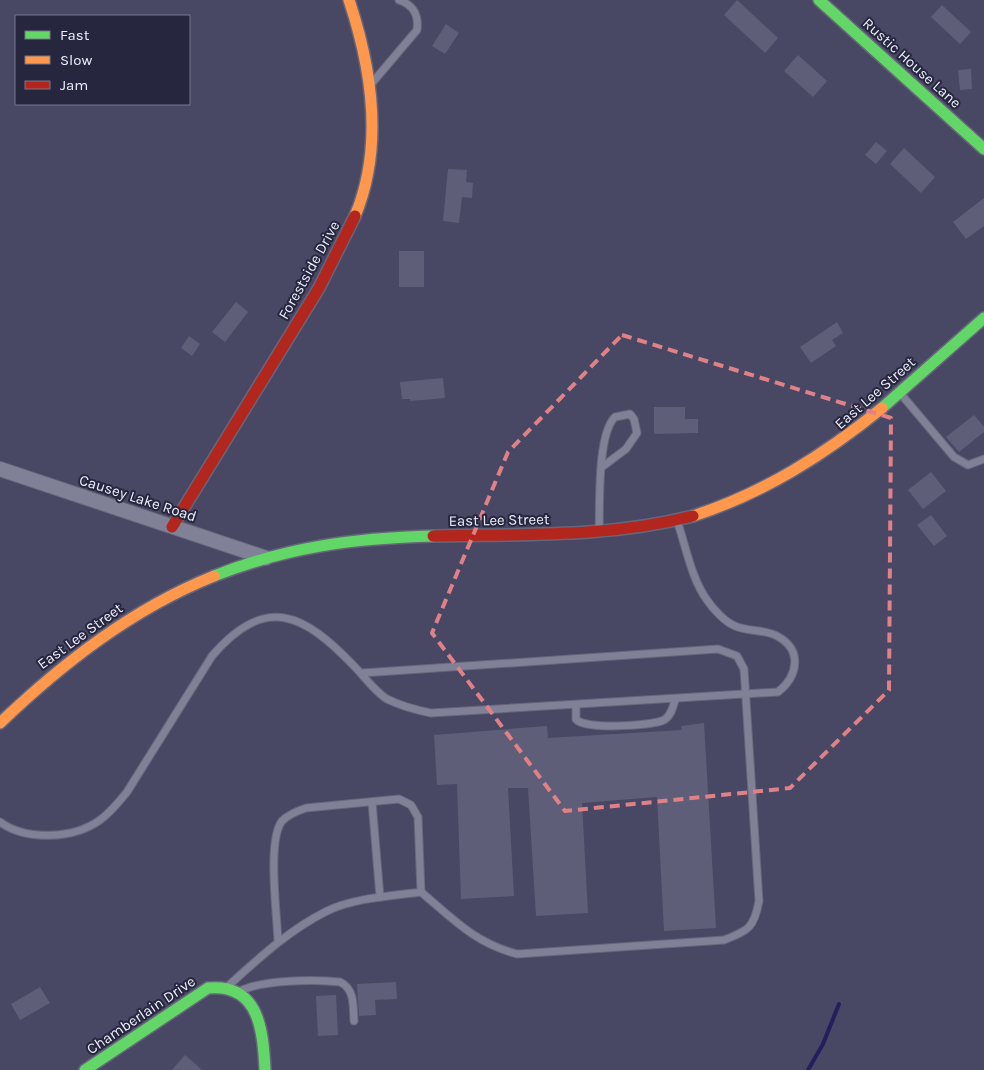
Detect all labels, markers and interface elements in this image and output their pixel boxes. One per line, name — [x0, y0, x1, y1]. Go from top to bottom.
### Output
street label: Rustic House Lane — [859, 14, 965, 112]
legend — [15, 15, 190, 105]
text: Fast — [60, 26, 90, 44]
text: Slow — [60, 51, 92, 69]
text: Jam — [60, 76, 88, 94]
street label: Forestside Drive — [275, 218, 343, 322]
street label: East Lee Street — [831, 353, 919, 433]
street label: Causey Lake Road — [77, 471, 199, 525]
street label: East Lee Street — [448, 510, 550, 530]
street label: East Lee Street — [34, 599, 126, 673]
street label: Chamberlain Drive — [83, 972, 199, 1058]

